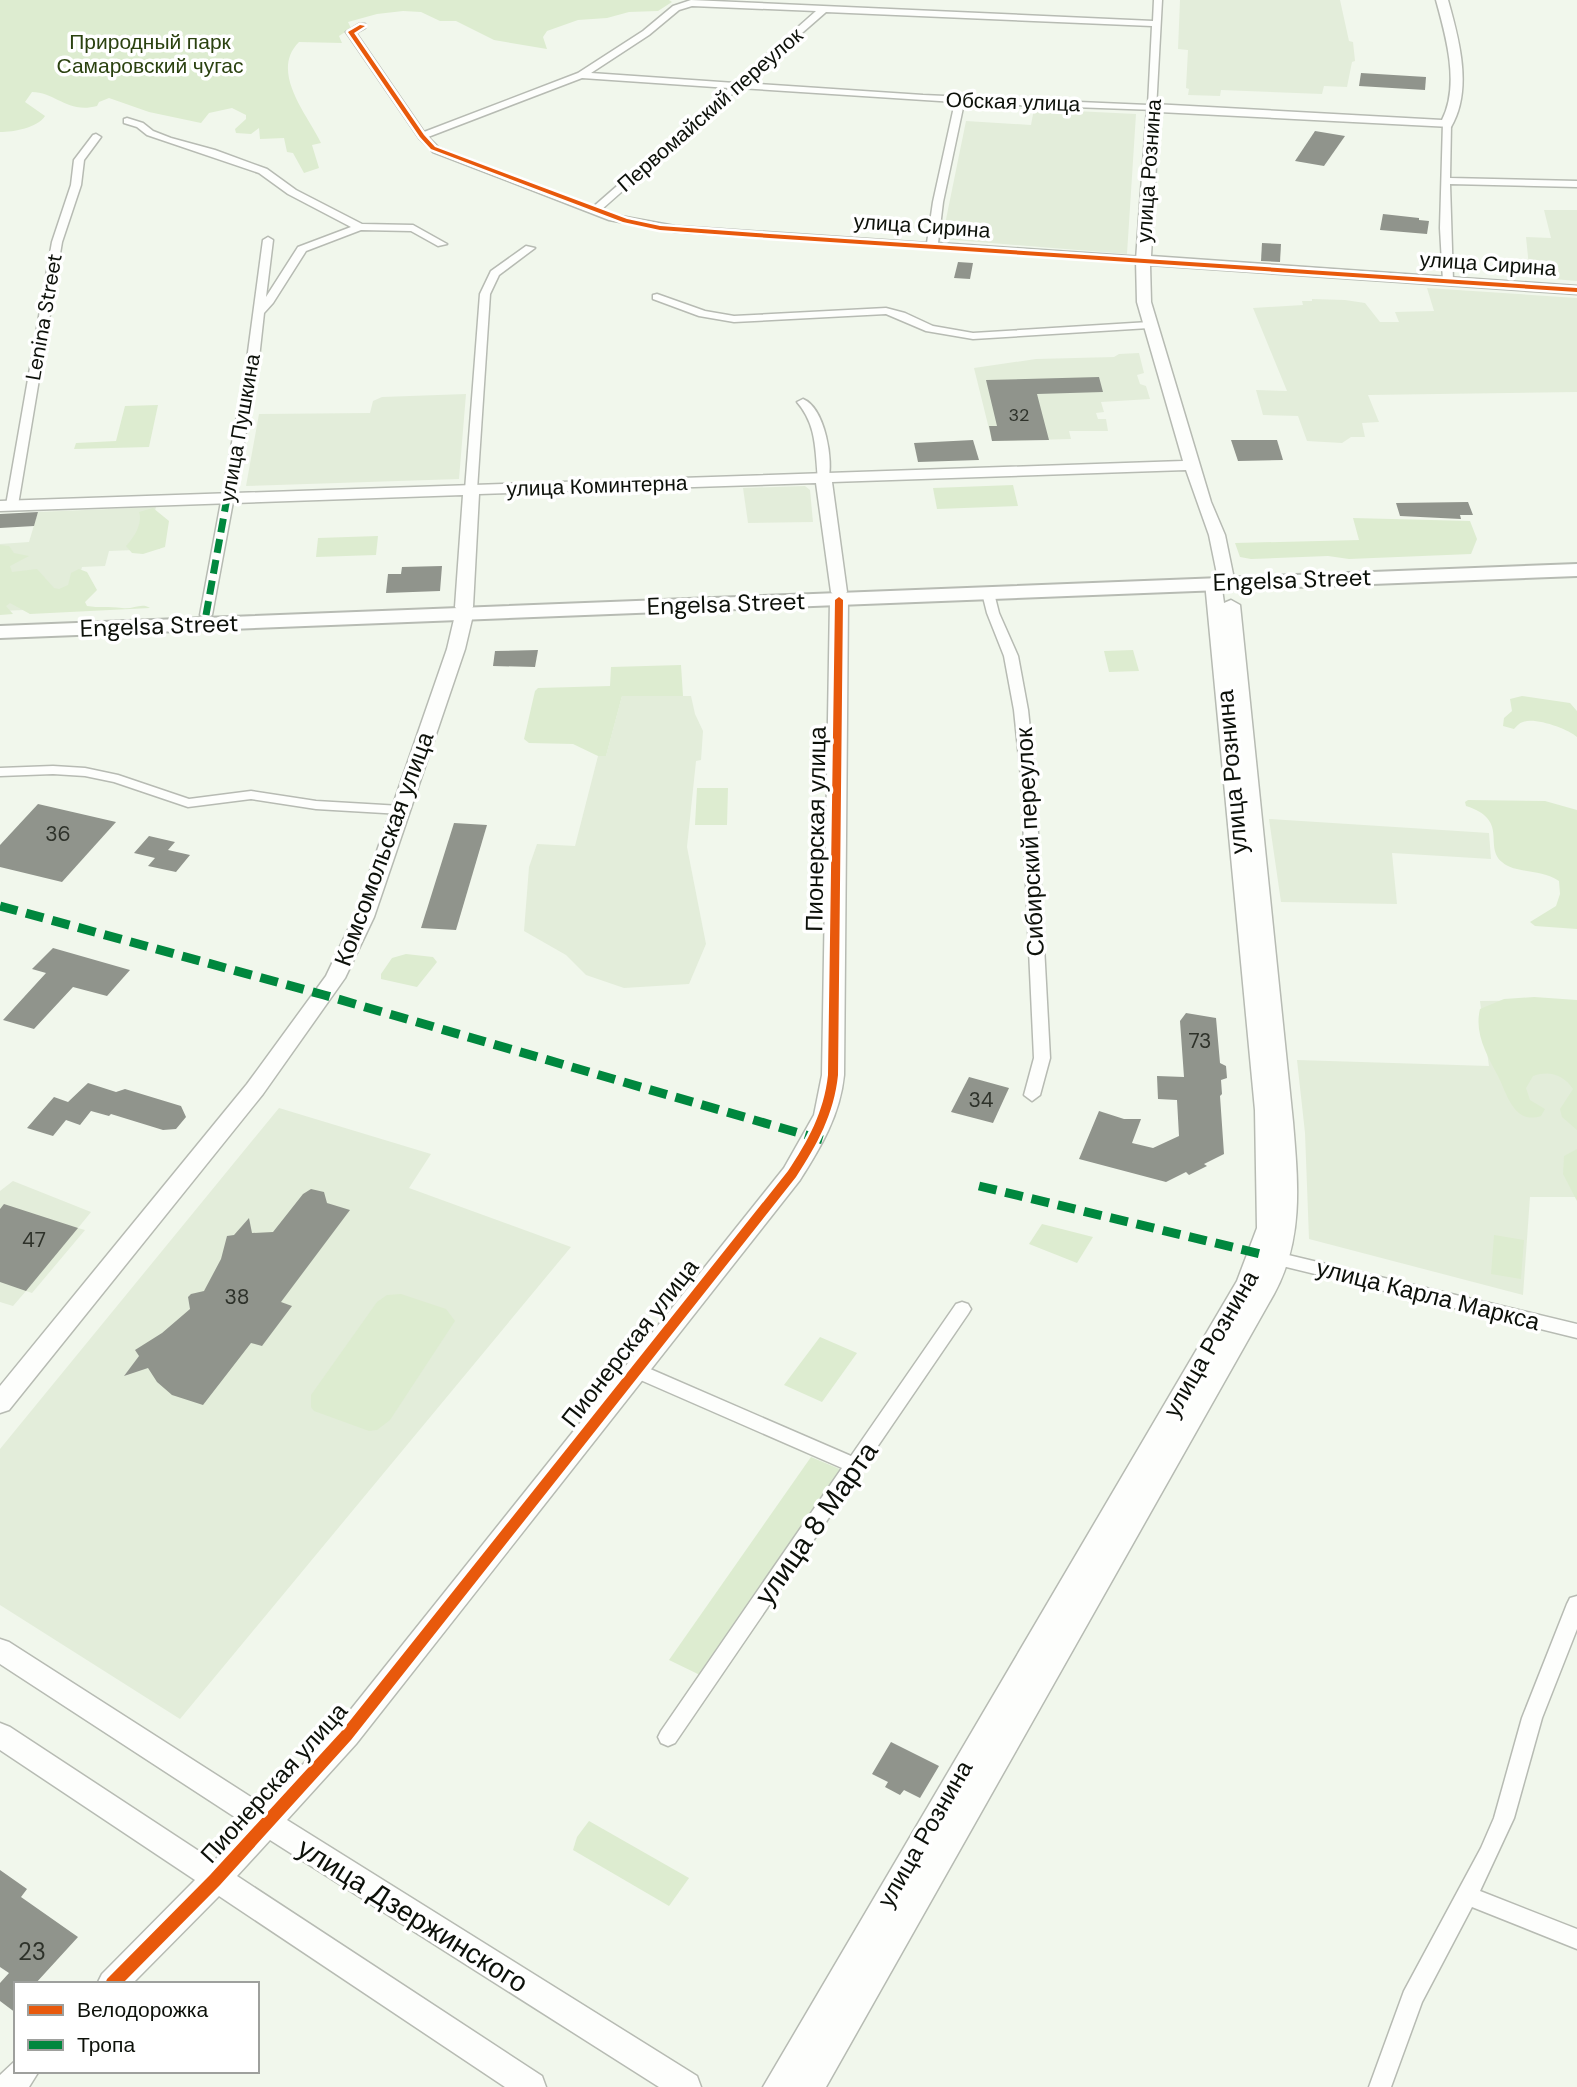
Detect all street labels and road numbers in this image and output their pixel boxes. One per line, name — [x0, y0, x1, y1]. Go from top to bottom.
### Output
street label: Первомайский переулок — [611, 21, 809, 198]
street label: Обская улица — [945, 86, 1081, 118]
street label: улица Рознина — [1130, 98, 1168, 244]
street label: улица Сирина — [853, 207, 992, 245]
street label: улица Сирина — [1419, 245, 1558, 283]
street label: Lenina Street — [19, 251, 69, 383]
street label: улица Пушкина — [213, 351, 267, 504]
street label: улица Коминтерна — [506, 469, 688, 503]
street label: Engelsa Street — [1212, 561, 1372, 598]
street label: Engelsa Street — [646, 585, 806, 622]
street label: Engelsa Street — [79, 607, 239, 644]
street label: улица Рознина — [1209, 688, 1254, 855]
street label: Пионерская улица — [798, 725, 833, 932]
street label: Сибирский переулок — [1008, 726, 1051, 957]
street label: Комсомольская улица — [327, 727, 441, 970]
street label: Пионерская улица — [554, 1252, 706, 1433]
street label: улица Карла Маркса — [1313, 1252, 1544, 1337]
street label: улица Рознина — [1156, 1264, 1265, 1423]
street label: улица 8 Марта — [746, 1434, 887, 1612]
street label: Пионерская улица — [193, 1695, 354, 1869]
street label: улица Рознина — [870, 1754, 979, 1913]
street label: улица Дзержинского — [291, 1829, 535, 2001]

